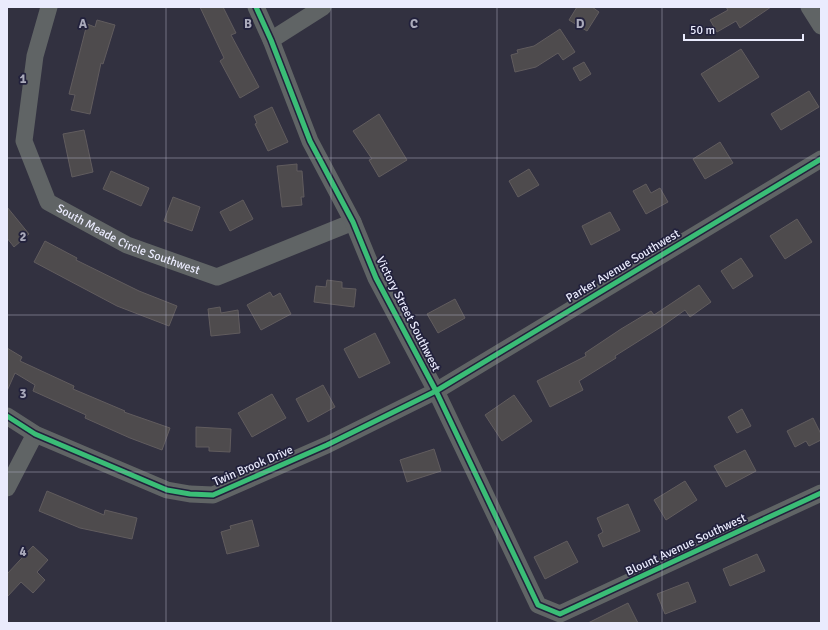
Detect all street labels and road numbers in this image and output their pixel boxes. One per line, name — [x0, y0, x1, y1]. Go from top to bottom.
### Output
street label: South Meade Circle Southwest — [54, 201, 202, 278]
street label: Parker Avenue Southwest — [563, 226, 683, 306]
street label: Victory Street Southwest — [372, 254, 444, 374]
street label: Twin Brook Drive — [211, 442, 295, 490]
street label: Blount Avenue Southwest — [623, 511, 749, 579]

